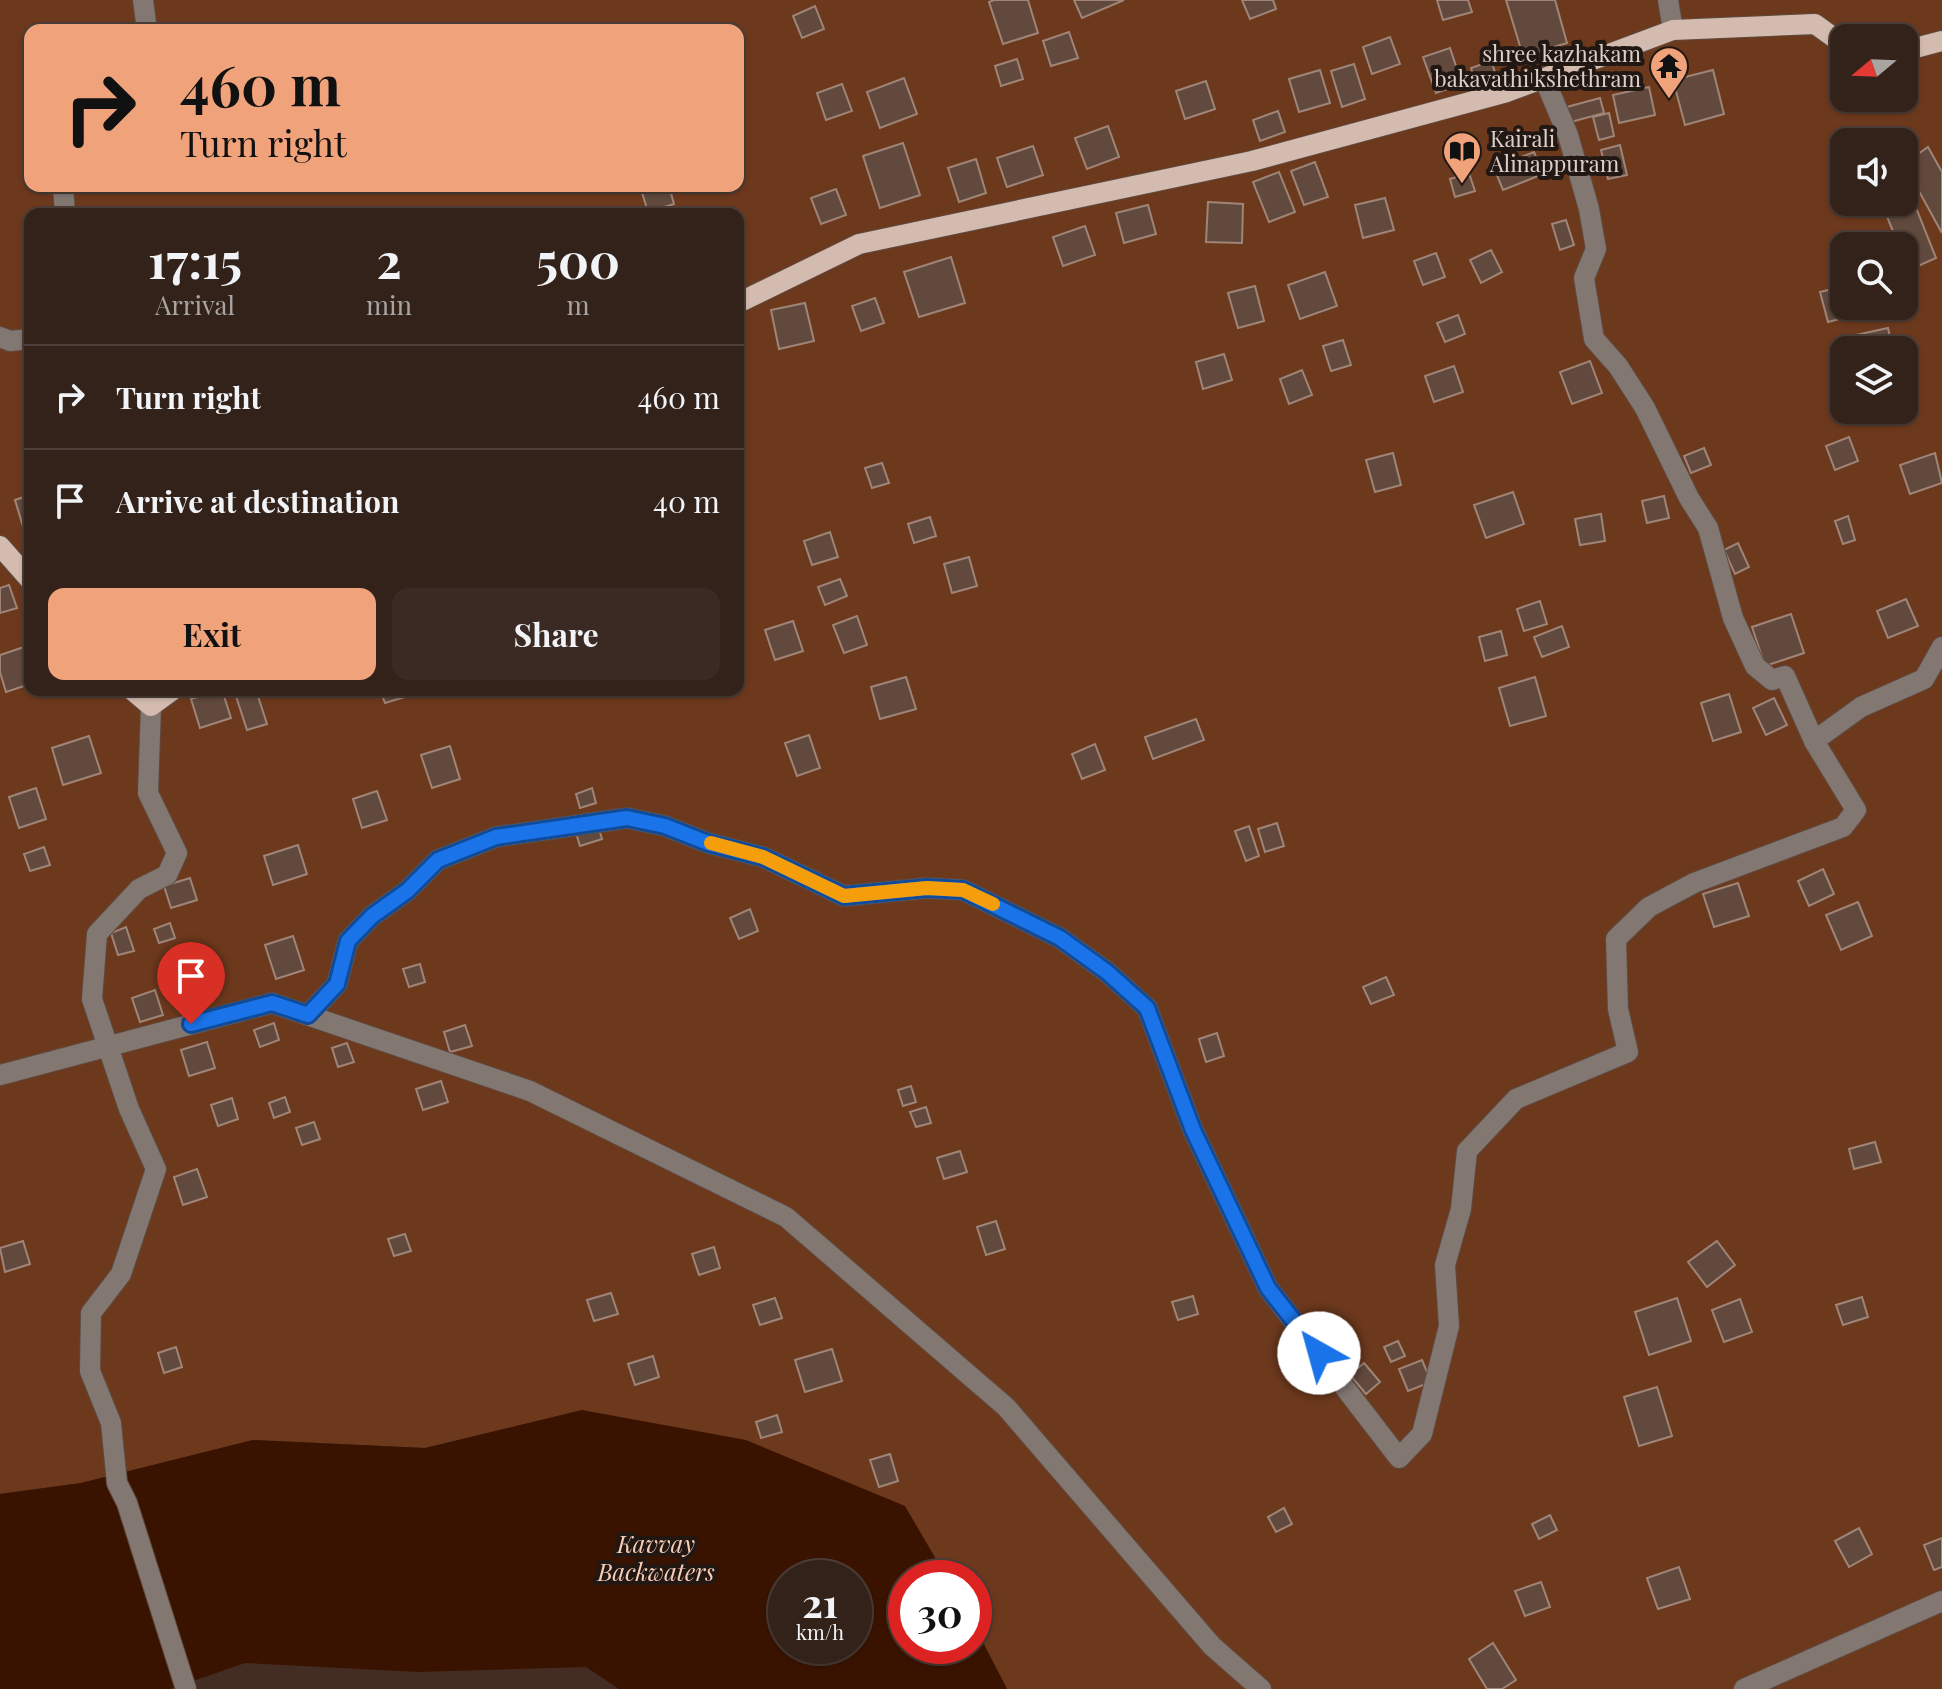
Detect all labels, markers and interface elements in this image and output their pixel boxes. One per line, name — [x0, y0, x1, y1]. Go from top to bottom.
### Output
north arrow — [1830, 24, 1918, 112]
map controls — [1830, 24, 1918, 424]
place label: shree kazhakam bakavathi kshethram — [1434, 38, 1641, 93]
temple icon: shree kazhakam bakavathi kshethram — [1648, 45, 1690, 100]
text: 460 m — [180, 46, 341, 121]
icon: right — [48, 56, 152, 160]
text: Turn right — [180, 118, 347, 166]
place label: Kairali Alinappuram — [1489, 123, 1620, 178]
button: sound — [1830, 128, 1918, 216]
library icon: Kairali Alinappuram — [1441, 130, 1483, 185]
text: 17:15 — [148, 227, 242, 291]
text: 2 — [376, 227, 402, 291]
text: 500 — [536, 227, 620, 291]
button: search — [1830, 232, 1918, 320]
text: Arrival — [155, 287, 235, 322]
text: min — [366, 287, 412, 322]
text: m — [566, 287, 590, 322]
button: layers — [1830, 336, 1918, 424]
icon: right — [48, 375, 92, 419]
text: Turn right — [116, 377, 261, 417]
text: 460 m — [638, 377, 720, 417]
icon: arrive — [48, 479, 92, 523]
text: Arrive at destination — [116, 481, 399, 521]
text: 40 m — [653, 481, 720, 521]
button: Exit — [48, 588, 376, 680]
button: Share — [392, 588, 720, 680]
pin — [157, 942, 225, 1024]
icon: arrive — [169, 954, 213, 998]
position arrow — [1277, 1311, 1361, 1395]
water label: Kavvay Backwaters — [596, 1527, 715, 1587]
speed limit sign: 30 — [888, 1560, 992, 1664]
text: 21 — [802, 1575, 838, 1628]
text: km/h — [796, 1618, 844, 1645]

